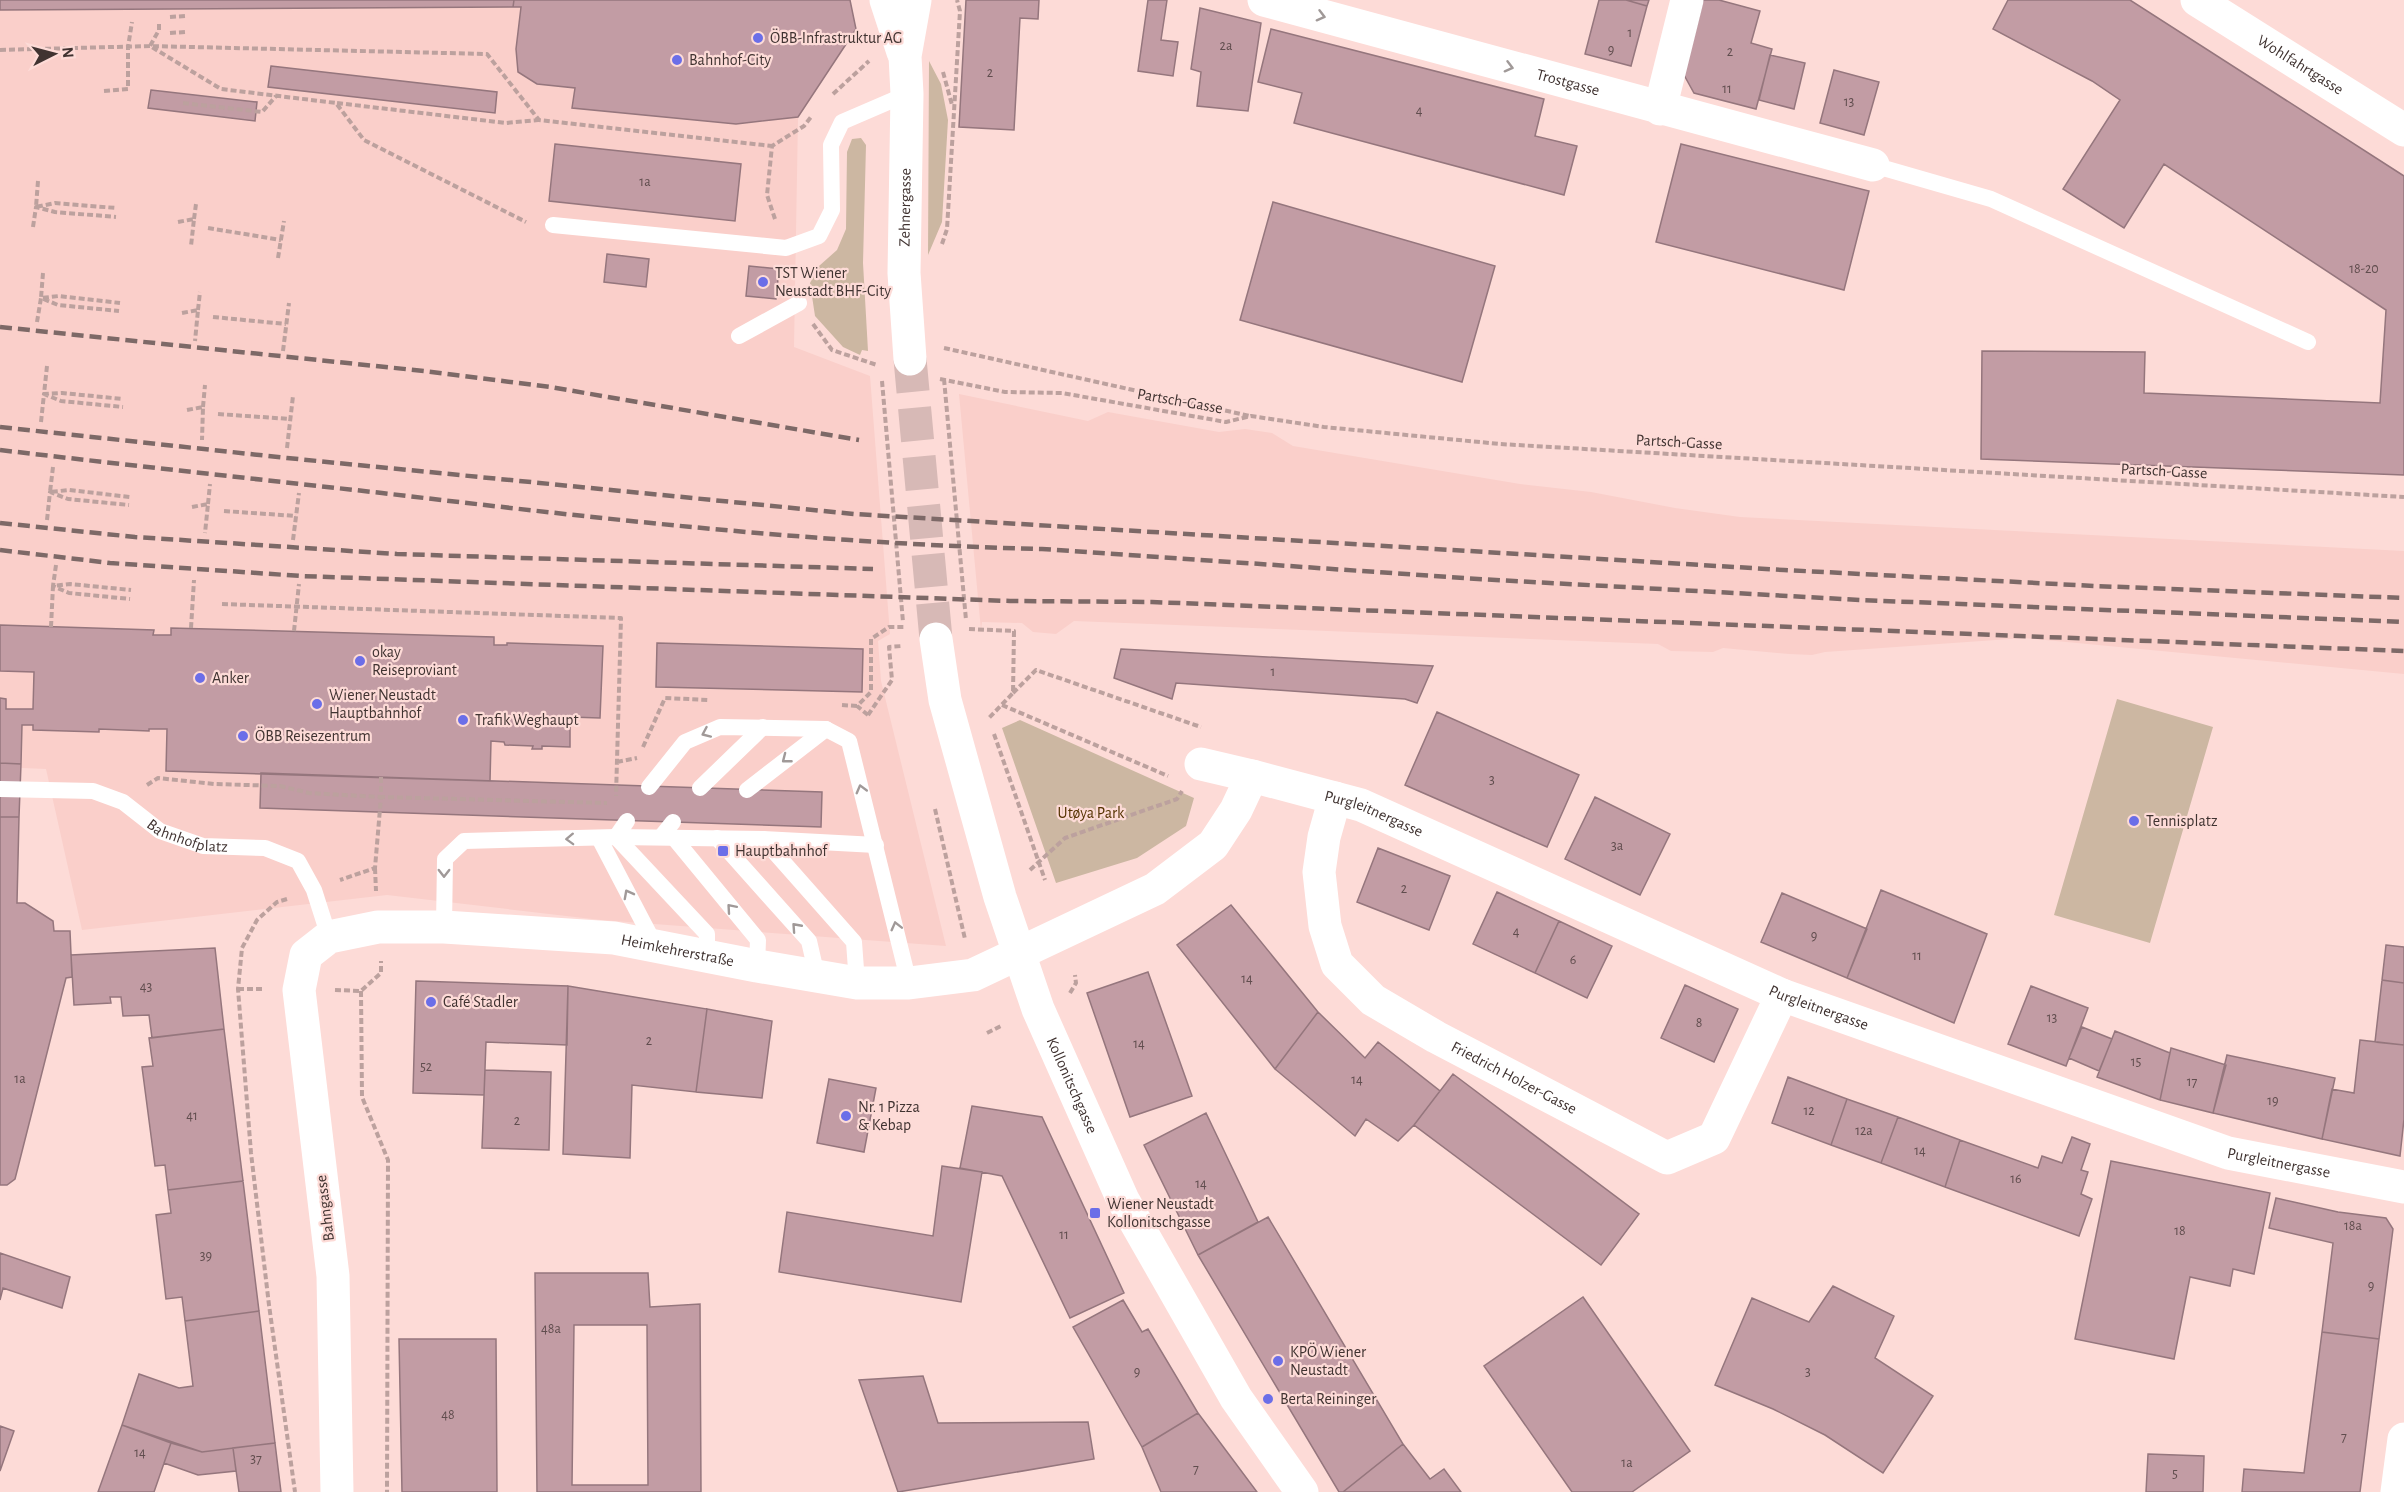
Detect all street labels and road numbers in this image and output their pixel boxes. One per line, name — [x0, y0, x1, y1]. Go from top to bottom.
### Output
street label: Wohlfahrtgasse — [2254, 32, 2346, 98]
street label: Trostgasse — [1535, 66, 1601, 99]
street label: Zehnergasse — [896, 168, 914, 247]
street label: Partsch-Gasse — [1136, 386, 1224, 416]
street label: Partsch-Gasse — [1635, 432, 1723, 452]
street label: Partsch-Gasse — [2120, 461, 2208, 481]
street label: Purgleitnergasse — [1323, 788, 1425, 840]
street label: Bahnhofplatz — [144, 816, 228, 855]
street label: Heimkehrerstraße — [620, 932, 735, 969]
street label: Purgleitnergasse — [1767, 982, 1871, 1033]
street label: Kollonitschgasse — [1044, 1035, 1100, 1136]
street label: Friedrich Holzer-Gasse — [1449, 1038, 1579, 1117]
street label: Purgleitnergasse — [2226, 1145, 2332, 1181]
street label: Bahngasse — [313, 1174, 337, 1242]

